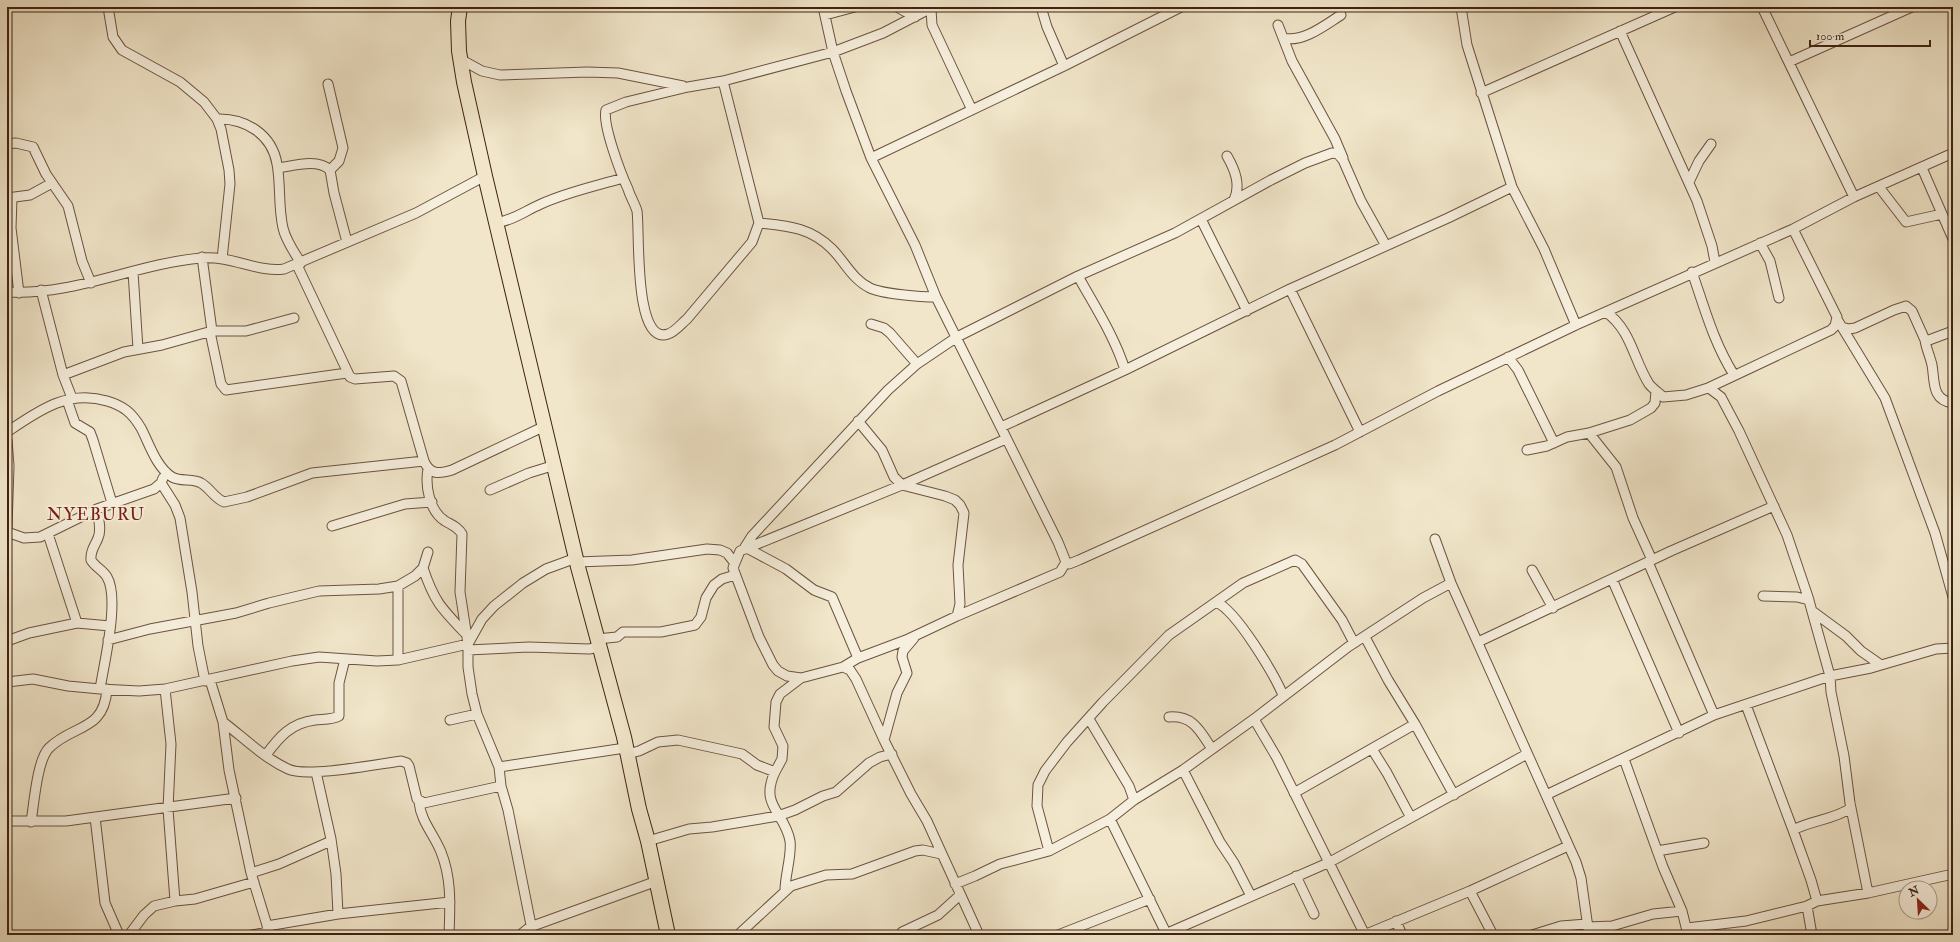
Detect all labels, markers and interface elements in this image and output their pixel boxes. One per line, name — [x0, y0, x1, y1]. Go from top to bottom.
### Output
scale bar — [1810, 22, 1930, 48]
text: 100 m — [1816, 29, 1845, 44]
district label: NYEBURU — [47, 504, 145, 525]
north arrow — [1898, 880, 1938, 920]
text: N — [1906, 883, 1922, 900]

